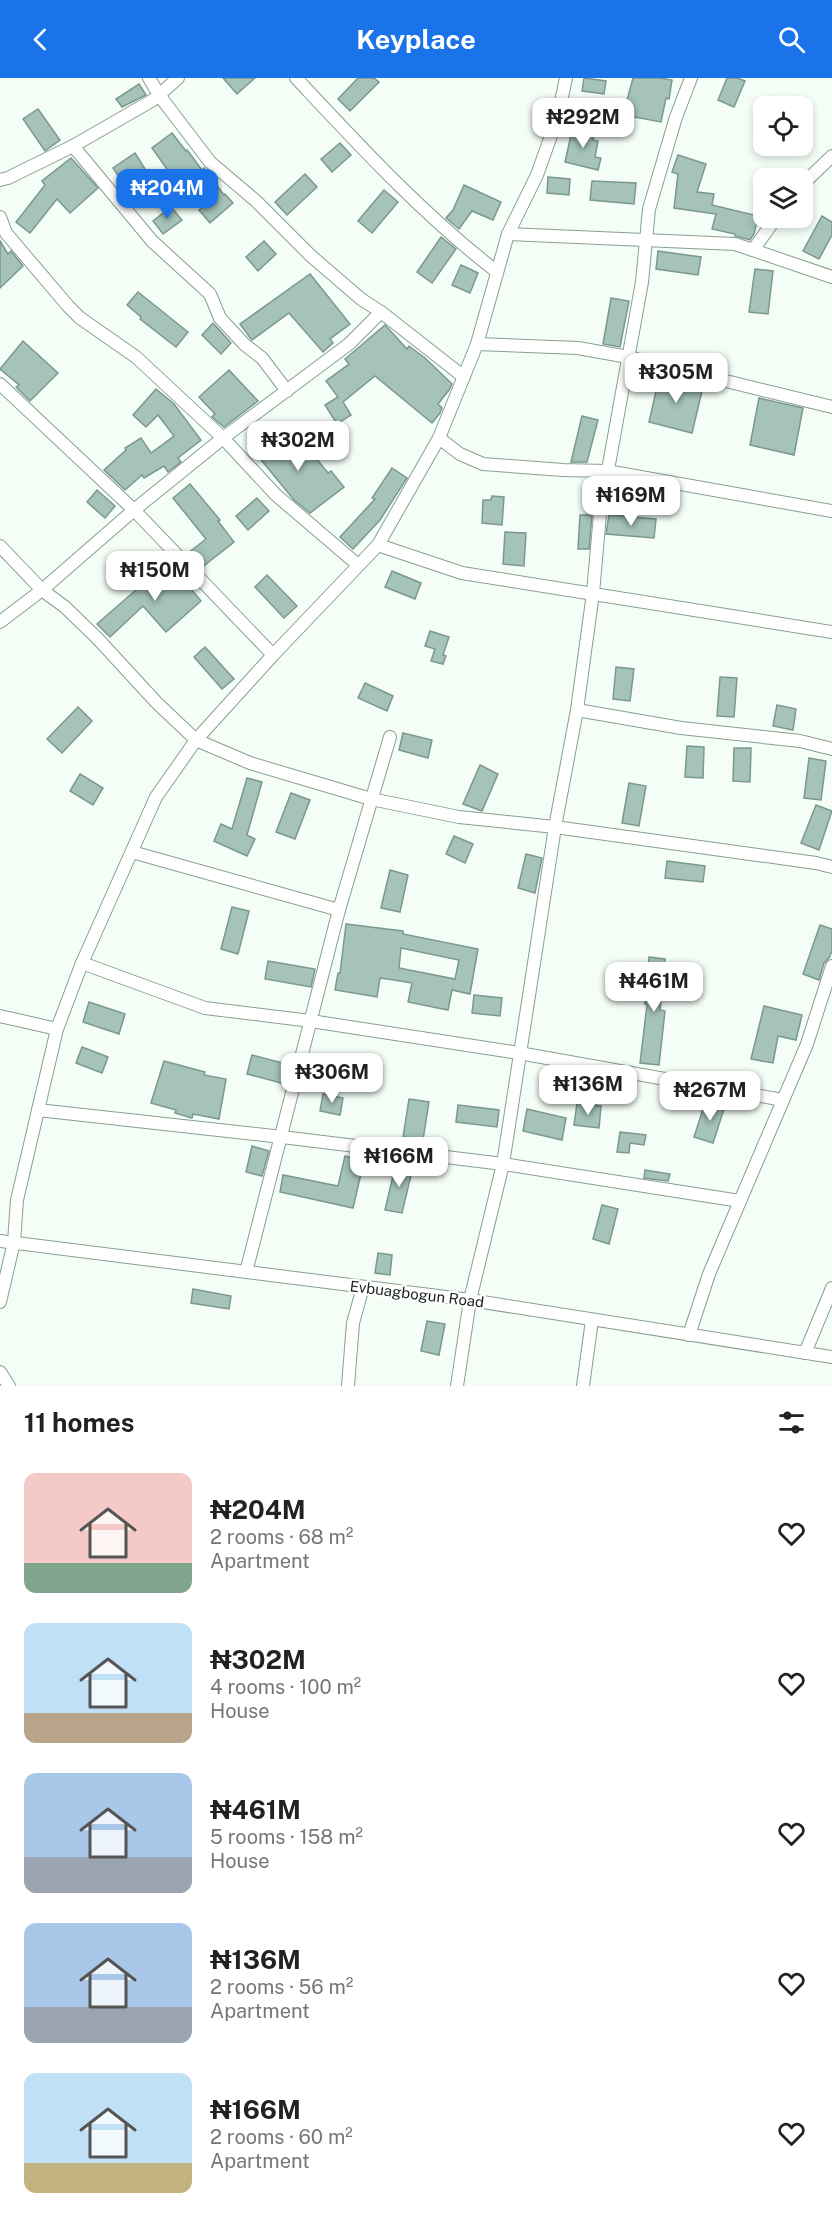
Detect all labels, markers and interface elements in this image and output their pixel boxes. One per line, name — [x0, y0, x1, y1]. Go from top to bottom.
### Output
icon: back — [24, 23, 57, 56]
text: Keyplace — [356, 23, 476, 55]
icon: search — [775, 23, 808, 56]
map controls — [753, 96, 813, 228]
button: locate — [753, 96, 813, 156]
pin: ₦292M — [541, 98, 625, 149]
text: ₦292M — [546, 105, 620, 129]
button: layers — [753, 168, 813, 228]
pin: ₦204M — [125, 169, 209, 220]
text: ₦204M — [130, 176, 204, 200]
pin: ₦305M — [634, 353, 718, 404]
text: ₦305M — [639, 360, 713, 384]
pin: ₦302M — [256, 421, 340, 472]
text: ₦302M — [261, 428, 335, 452]
pin: ₦169M — [589, 476, 673, 527]
text: ₦169M — [596, 483, 666, 507]
pin: ₦150M — [113, 551, 197, 602]
text: ₦150M — [120, 558, 190, 582]
pin: ₦461M — [612, 962, 696, 1013]
text: ₦461M — [619, 969, 689, 993]
pin: ₦306M — [290, 1053, 374, 1104]
text: ₦306M — [295, 1060, 369, 1084]
pin: ₦136M — [546, 1065, 630, 1116]
pin: ₦267M — [668, 1071, 752, 1122]
text: ₦136M — [553, 1072, 623, 1096]
text: ₦267M — [673, 1078, 747, 1102]
pin: ₦166M — [357, 1137, 441, 1188]
text: ₦166M — [364, 1144, 434, 1168]
street label: Evbuagbogun Road — [349, 1277, 485, 1311]
icon: filters — [775, 1406, 808, 1439]
text: 11 homes — [24, 1407, 134, 1438]
text: ₦204M — [210, 1494, 306, 1525]
icon: home — [72, 1497, 144, 1569]
icon: heart — [775, 1517, 808, 1550]
text: 2 rooms · 68 m² — [210, 1525, 353, 1549]
text: Apartment — [210, 1549, 310, 1573]
text: ₦302M — [210, 1644, 306, 1675]
icon: home — [72, 1647, 144, 1719]
icon: heart — [775, 1667, 808, 1700]
text: 4 rooms · 100 m² — [210, 1675, 361, 1699]
text: House — [210, 1699, 270, 1723]
text: ₦461M — [210, 1794, 301, 1825]
icon: home — [72, 1797, 144, 1869]
icon: heart — [775, 1817, 808, 1850]
text: 5 rooms · 158 m² — [210, 1825, 363, 1849]
text: House — [210, 1849, 270, 1873]
text: ₦136M — [210, 1944, 301, 1975]
icon: home — [72, 1947, 144, 2019]
icon: heart — [775, 1967, 808, 2000]
text: 2 rooms · 56 m² — [210, 1975, 353, 1999]
text: Apartment — [210, 1999, 310, 2023]
text: ₦166M — [210, 2094, 301, 2125]
icon: home — [72, 2097, 144, 2169]
icon: heart — [775, 2117, 808, 2150]
text: 2 rooms · 60 m² — [210, 2125, 353, 2149]
text: Apartment — [210, 2149, 310, 2173]

